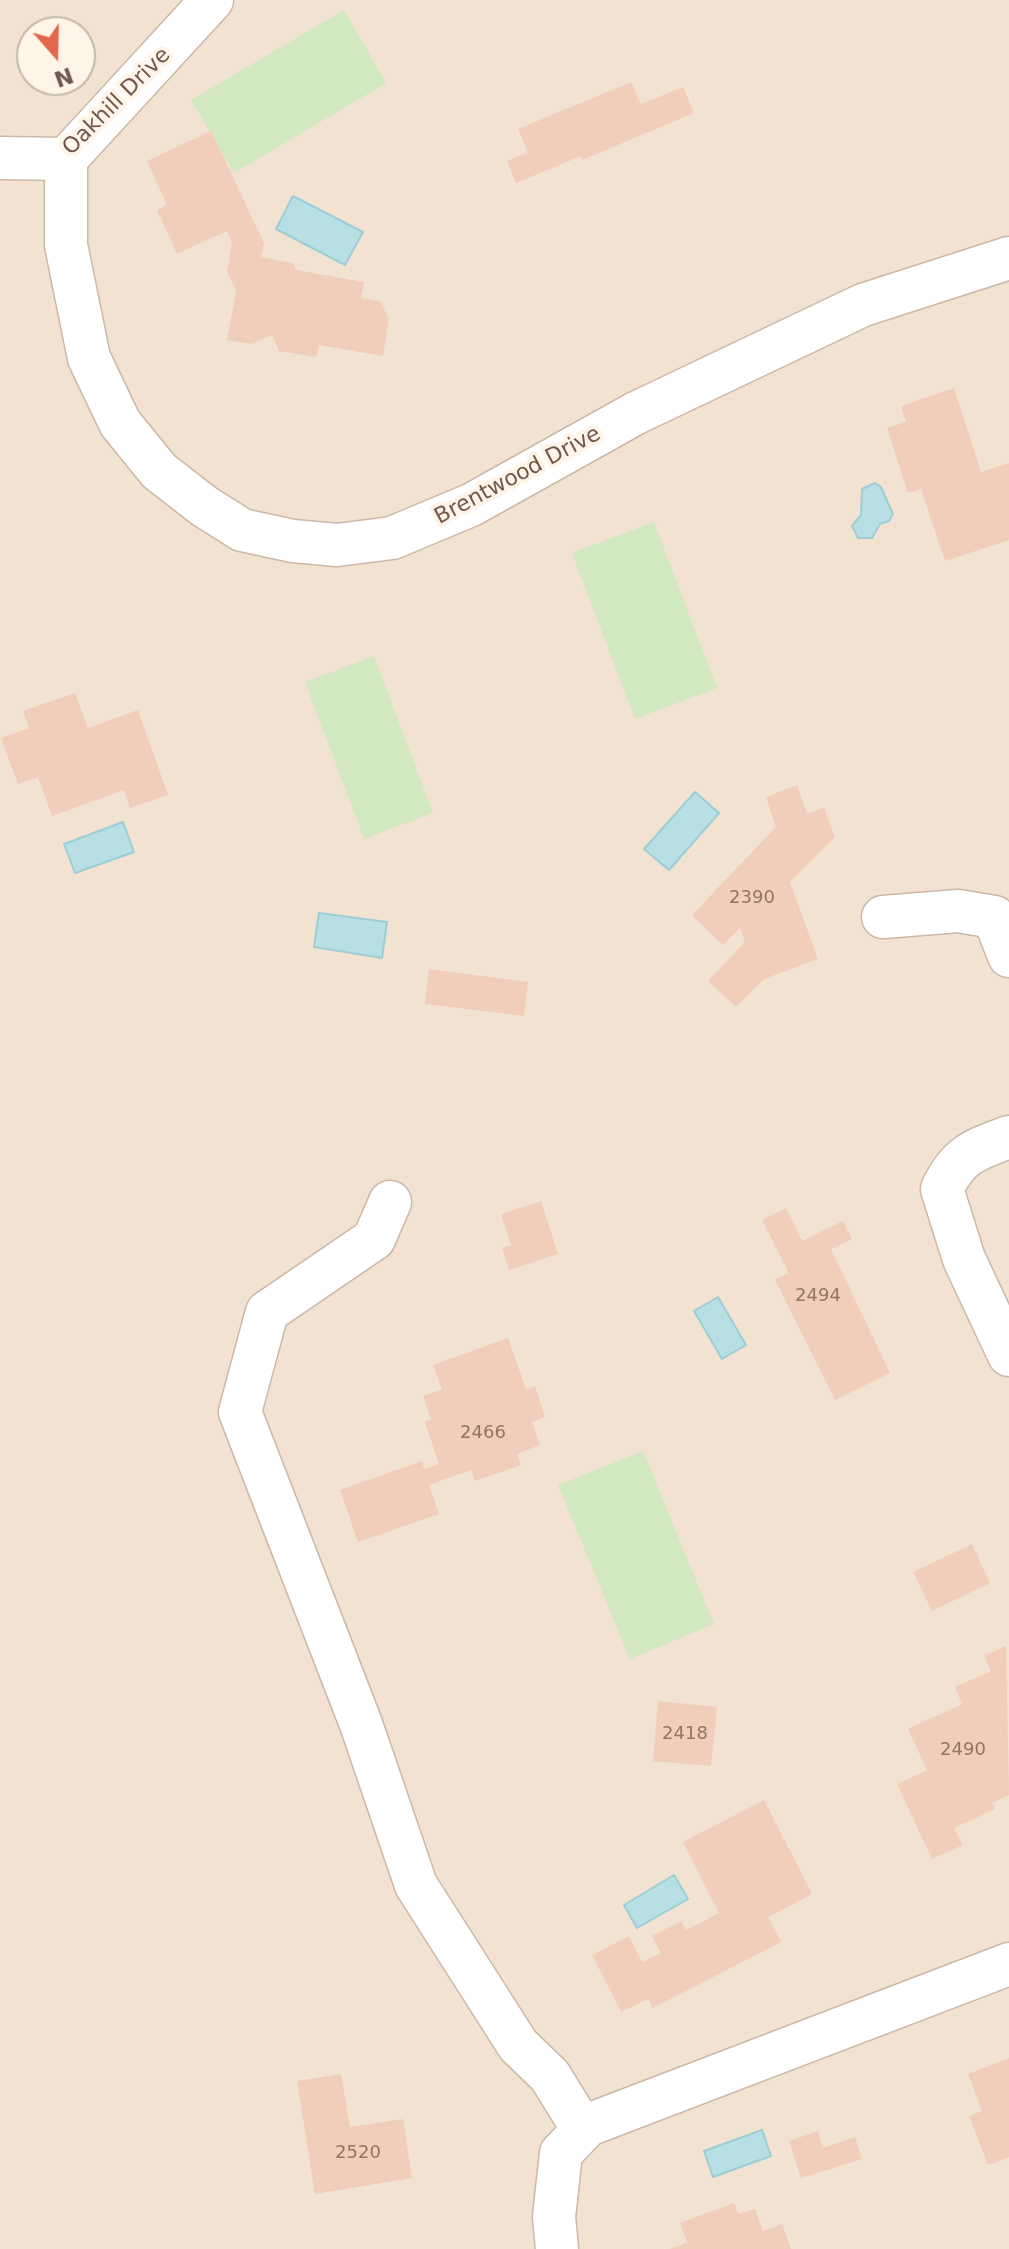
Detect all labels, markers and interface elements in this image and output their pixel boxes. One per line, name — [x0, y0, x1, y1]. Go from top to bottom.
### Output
north arrow — [16, 16, 96, 96]
street label: Oakhill Drive — [58, 43, 176, 161]
text: N — [51, 62, 77, 92]
street label: Brentwood Drive — [430, 421, 606, 531]
house number: 2390 — [729, 887, 775, 909]
house number: 2494 — [795, 1285, 841, 1307]
house number: 2466 — [460, 1422, 506, 1444]
house number: 2418 — [662, 1723, 708, 1745]
house number: 2490 — [940, 1739, 986, 1761]
house number: 2520 — [335, 2142, 381, 2164]

